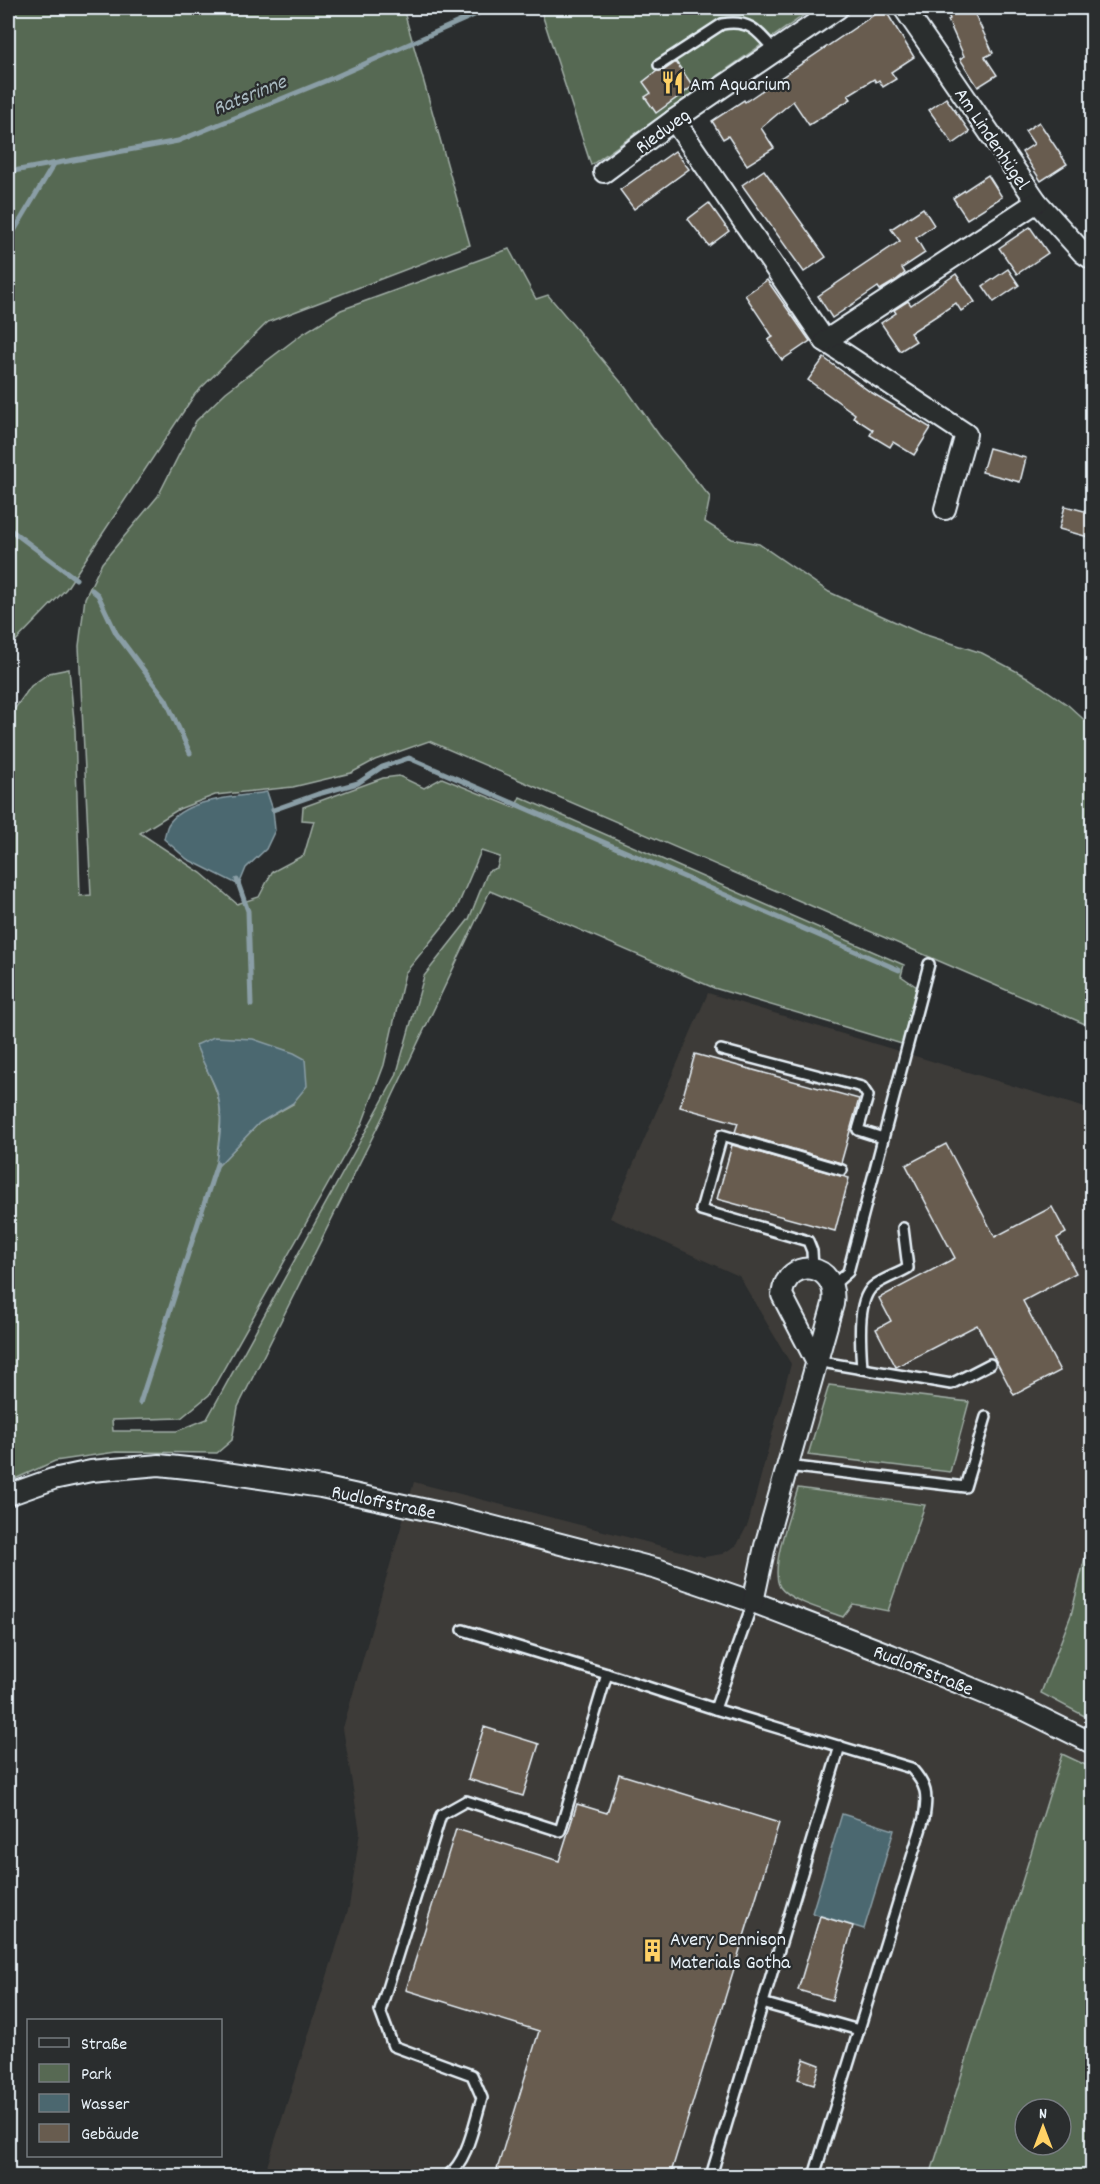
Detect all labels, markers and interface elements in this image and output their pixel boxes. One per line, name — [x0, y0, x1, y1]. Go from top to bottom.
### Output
water label: Ratsrinne — [209, 68, 293, 125]
restaurant icon: Am Aquarium — [659, 70, 685, 96]
place label: Am Aquarium — [690, 72, 791, 100]
street label: Am Lindenhügel — [946, 83, 1035, 197]
street label: Riedweg — [630, 103, 697, 162]
street label: Rudloffstraße — [329, 1479, 438, 1529]
street label: Rudloffstraße — [869, 1639, 977, 1705]
place label: Avery Dennison Materials Gotha — [670, 1927, 791, 1978]
building icon: Avery Dennison Materials Gotha — [639, 1937, 665, 1963]
legend — [27, 2019, 222, 2157]
text: Straße — [81, 2033, 127, 2058]
text: Park — [81, 2063, 112, 2088]
text: Wasser — [81, 2093, 130, 2118]
north arrow — [1013, 2097, 1073, 2157]
text: N — [1039, 2103, 1047, 2126]
text: Gebäude — [81, 2123, 139, 2148]

